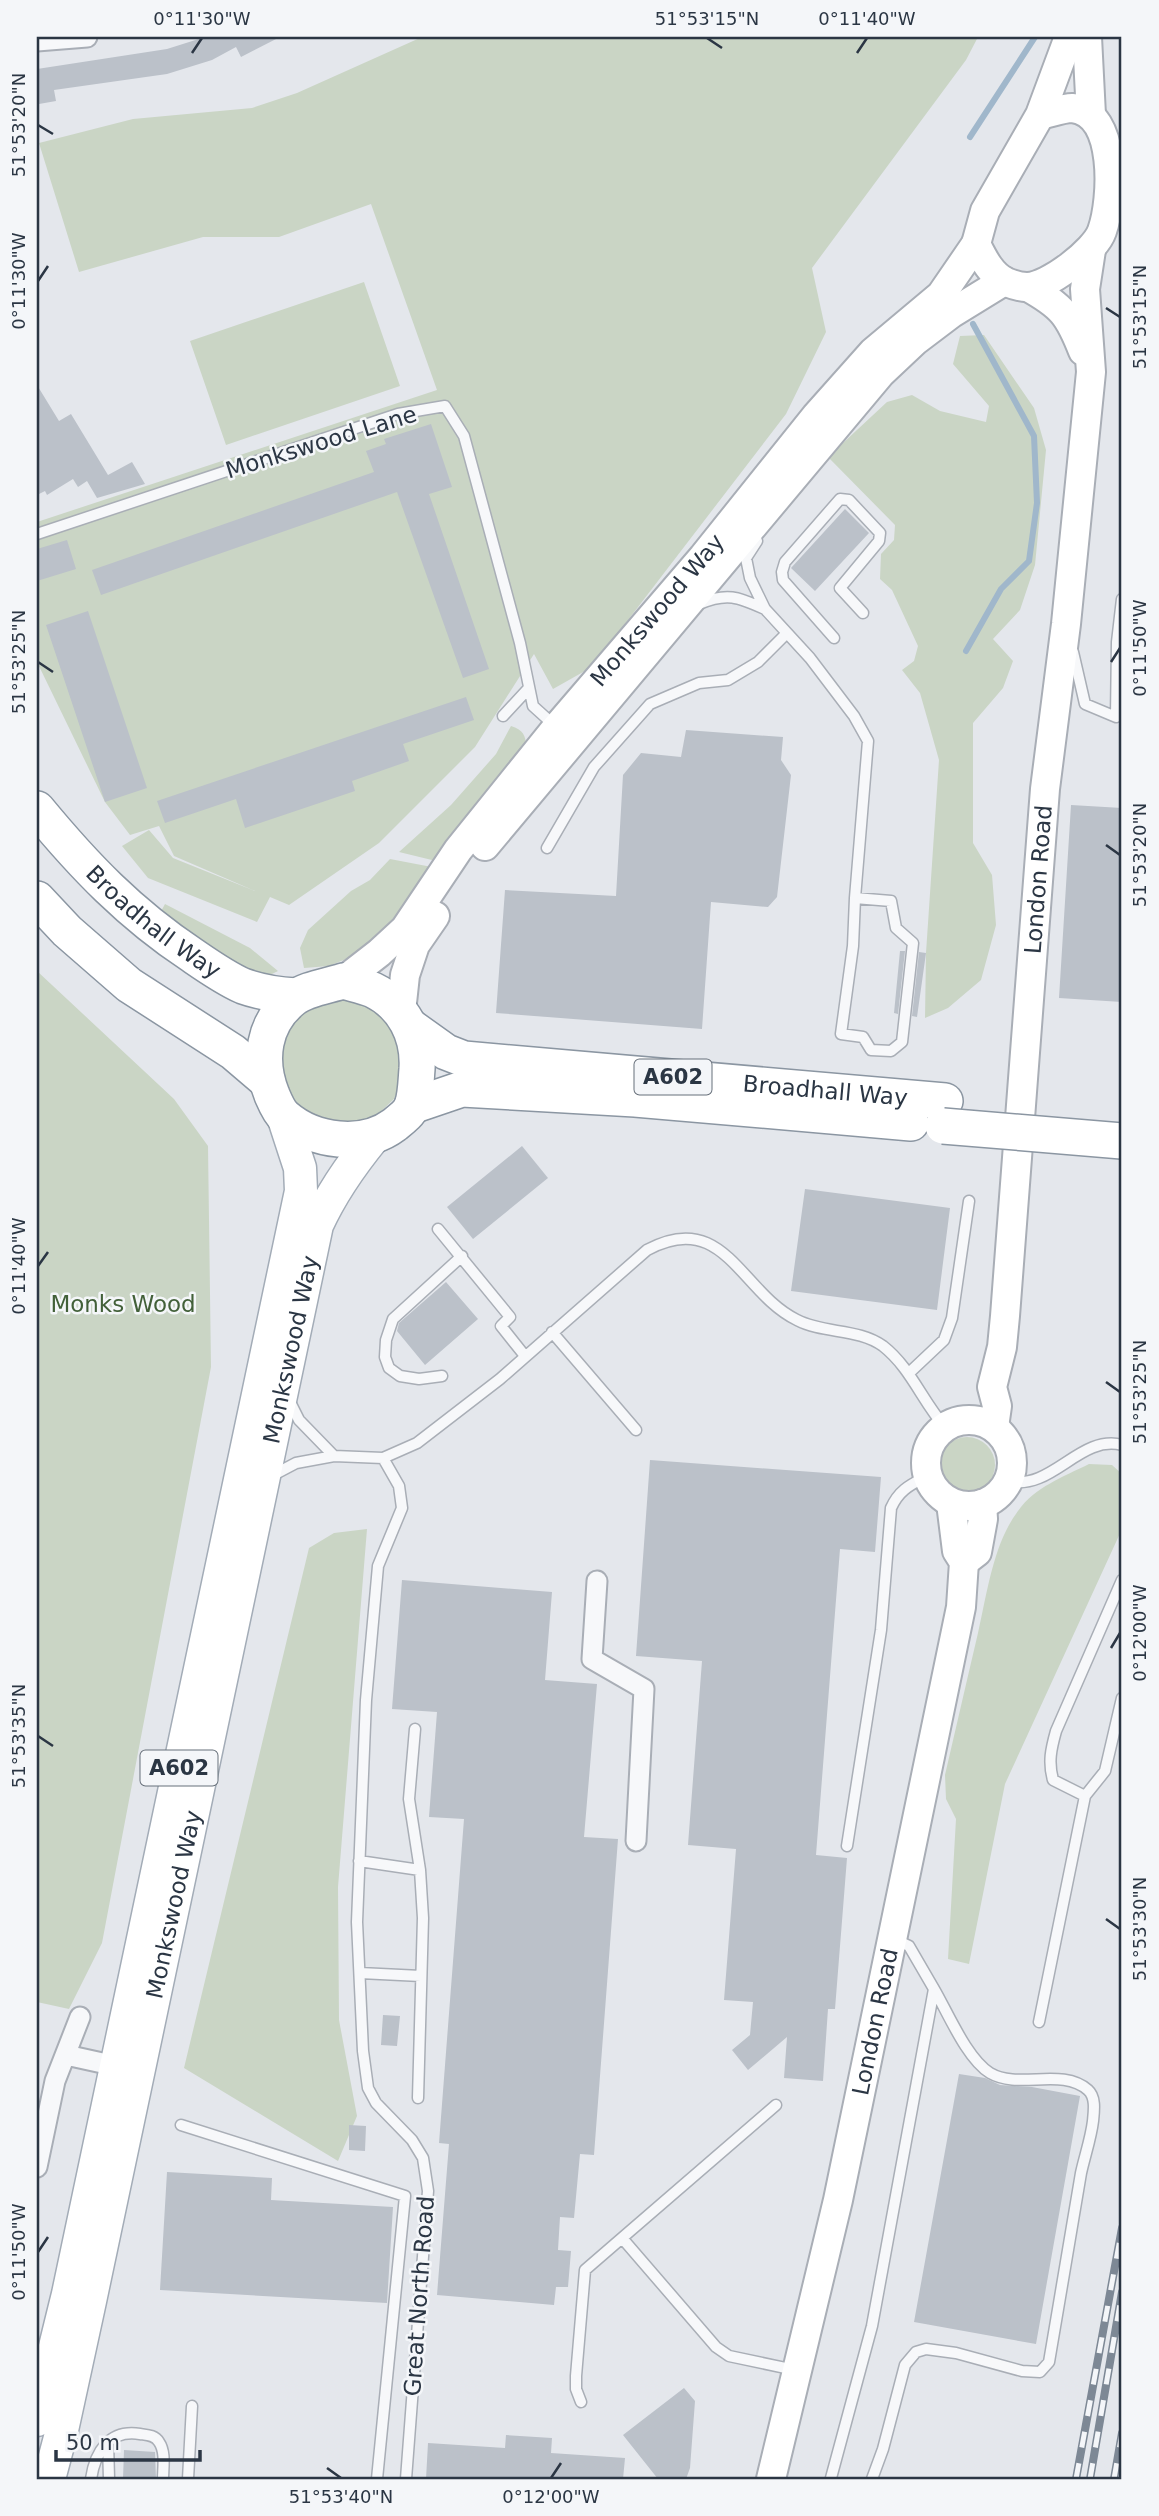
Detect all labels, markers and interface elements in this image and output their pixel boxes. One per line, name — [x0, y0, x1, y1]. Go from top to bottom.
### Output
text: 0°11'30"W — [153, 8, 251, 29]
text: 51°53'15"N — [655, 8, 759, 29]
text: 0°11'40"W — [818, 8, 916, 29]
text: 51°53'20"N — [8, 73, 29, 177]
text: 0°11'30"W — [8, 232, 29, 330]
text: 51°53'15"N — [1129, 265, 1150, 369]
street label: Monkswood Lane — [222, 401, 420, 483]
street label: Monkswood Way — [585, 529, 729, 691]
text: 0°11'50"W — [1129, 599, 1150, 697]
text: 51°53'25"N — [8, 610, 29, 714]
text: 51°53'20"N — [1129, 803, 1150, 907]
street label: London Road — [1020, 804, 1057, 955]
street label: Broadhall Way — [81, 860, 226, 984]
road number: A602 — [634, 1060, 712, 1094]
street label: Broadhall Way — [742, 1070, 909, 1111]
text: 0°11'40"W — [8, 1217, 29, 1315]
street label: Monkswood Way — [258, 1253, 323, 1446]
park label: Monks Wood — [50, 1291, 196, 1317]
text: 51°53'25"N — [1129, 1340, 1150, 1444]
text: 0°12'00"W — [1129, 1584, 1150, 1682]
text: 51°53'35"N — [8, 1684, 29, 1788]
road number: A602 — [140, 1750, 218, 1786]
street label: Monkswood Way — [141, 1808, 206, 2001]
text: 51°53'30"N — [1129, 1877, 1150, 1981]
street label: London Road — [847, 1946, 903, 2098]
street label: Great North Road — [399, 2195, 439, 2397]
text: 0°11'50"W — [8, 2203, 29, 2301]
scale bar — [56, 2418, 200, 2462]
text: 50 m — [66, 2431, 120, 2455]
text: 51°53'40"N — [289, 2486, 393, 2507]
text: 0°12'00"W — [502, 2486, 600, 2507]

